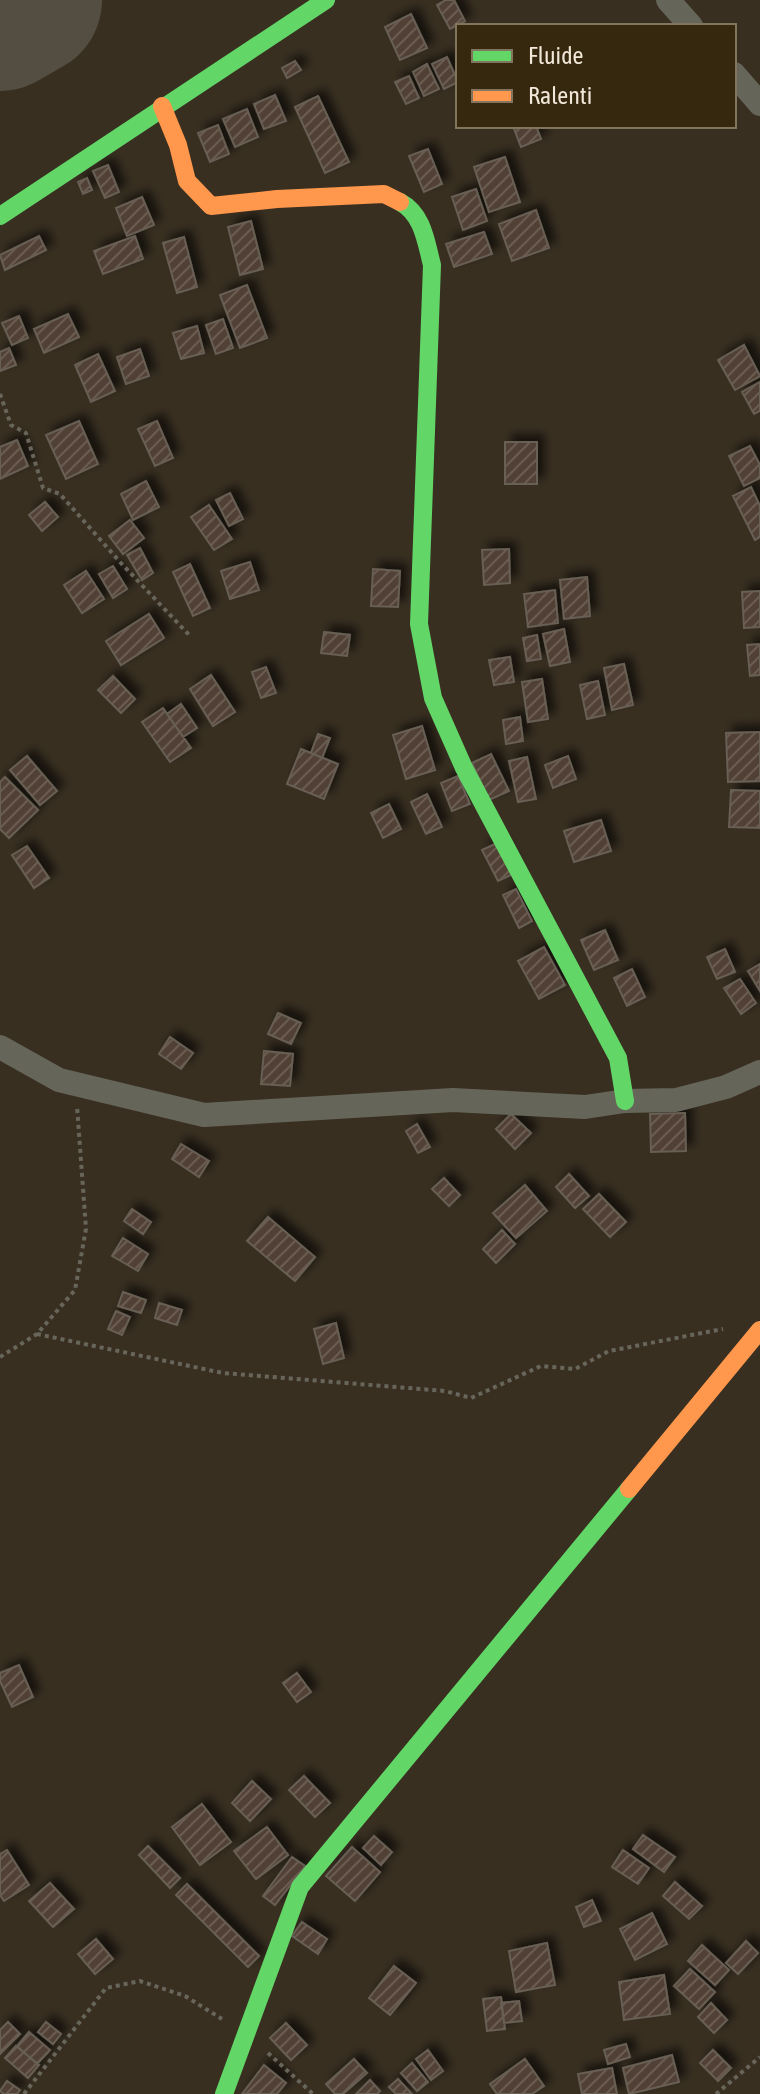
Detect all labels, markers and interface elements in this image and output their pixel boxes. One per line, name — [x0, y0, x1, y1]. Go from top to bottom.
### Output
legend — [456, 24, 736, 128]
text: Fluide — [528, 42, 583, 69]
text: Ralenti — [528, 82, 592, 109]

